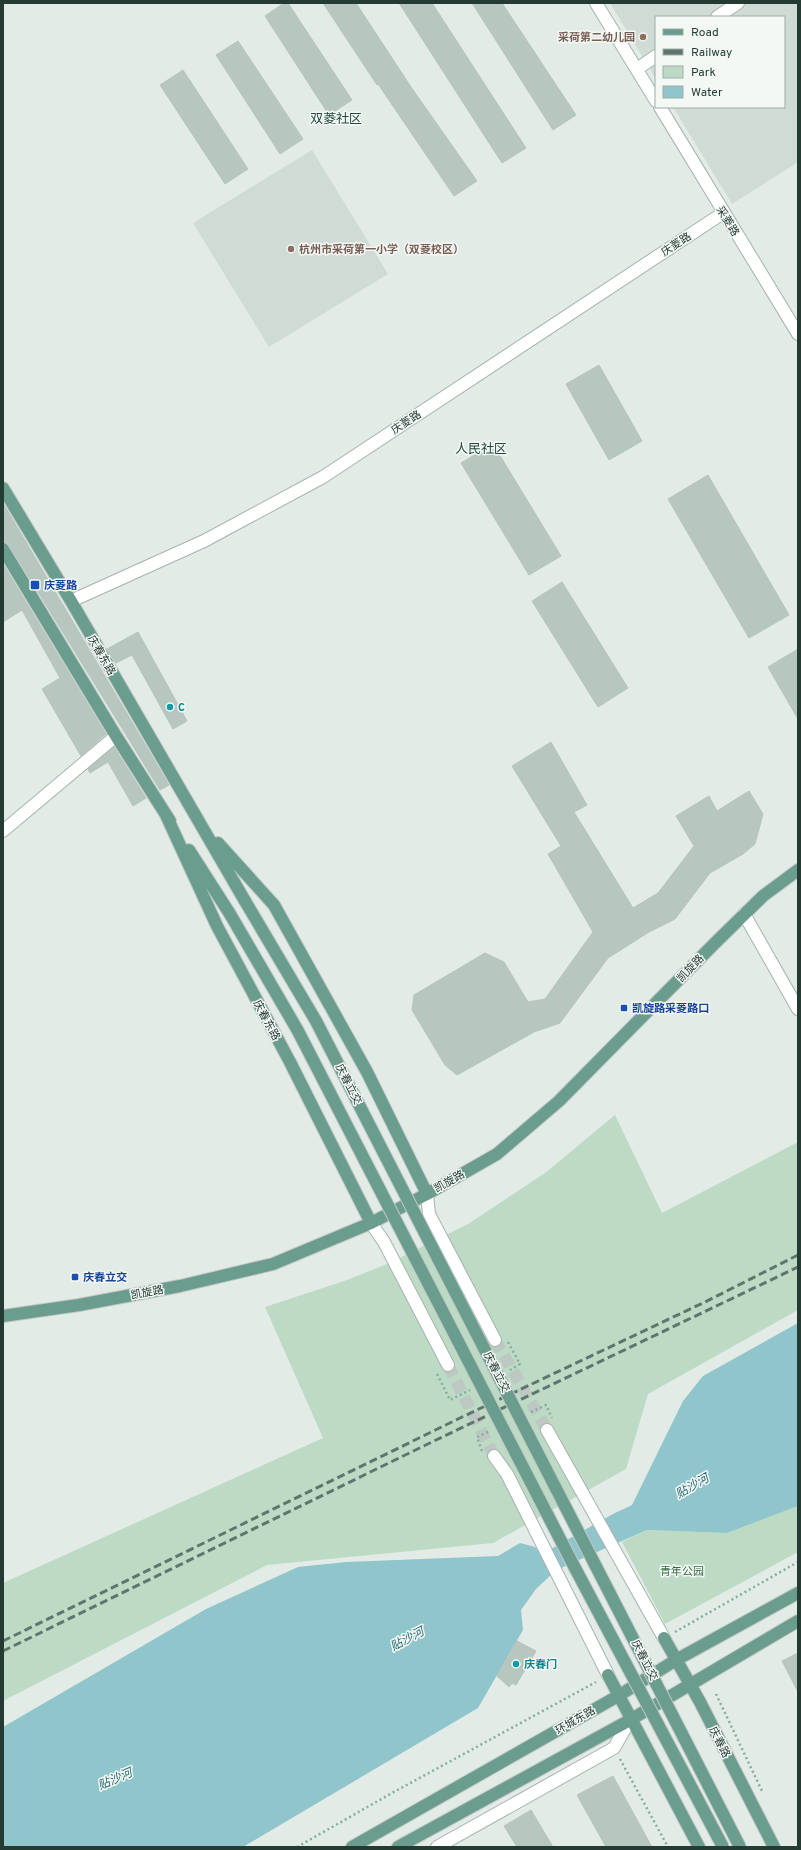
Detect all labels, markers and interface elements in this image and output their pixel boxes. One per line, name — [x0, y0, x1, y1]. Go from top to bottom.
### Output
legend — [655, 16, 785, 108]
text: Road — [691, 25, 719, 41]
place label: 采荷第二幼儿园 — [558, 31, 635, 45]
marker: 采荷第二幼儿园 — [638, 32, 648, 42]
text: Railway — [691, 45, 732, 61]
text: Park — [691, 65, 716, 81]
text: Water — [691, 85, 723, 101]
district label: 双菱社区 — [310, 112, 362, 128]
street label: 采菱路 — [713, 204, 742, 239]
street label: 庆菱路 — [659, 230, 694, 260]
place label: 杭州市采荷第一小学（双菱校区） — [299, 243, 464, 257]
marker: 杭州市采荷第一小学（双菱校区） — [286, 244, 296, 254]
street label: 庆菱路 — [389, 408, 424, 438]
district label: 人民社区 — [455, 442, 507, 458]
marker: 庆菱路 — [29, 579, 41, 591]
place label: 庆菱路 — [44, 579, 78, 593]
street label: 庆春东路 — [84, 633, 118, 678]
place label: C — [178, 701, 185, 715]
marker: C — [165, 702, 175, 712]
street label: 凯旋路 — [674, 952, 707, 985]
street label: 庆春东路 — [250, 998, 283, 1043]
place label: 凯旋路采菱路口 — [632, 1002, 709, 1016]
marker: 凯旋路采菱路口 — [619, 1003, 629, 1013]
street label: 庆春立交 — [332, 1062, 364, 1107]
street label: 凯旋路 — [432, 1168, 467, 1196]
place label: 庆春立交 — [83, 1271, 127, 1285]
marker: 庆春立交 — [70, 1272, 80, 1282]
street label: 凯旋路 — [130, 1283, 165, 1303]
street label: 庆春立交 — [480, 1350, 512, 1395]
water label: 贴沙河 — [673, 1470, 714, 1503]
park label: 青年公园 — [660, 1565, 704, 1579]
water label: 贴沙河 — [388, 1623, 429, 1655]
street label: 庆春立交 — [628, 1638, 660, 1683]
place label: 庆春门 — [524, 1658, 557, 1672]
marker: 庆春门 — [511, 1659, 521, 1669]
street label: 环城东路 — [553, 1704, 598, 1738]
street label: 庆春路 — [705, 1725, 733, 1760]
water label: 贴沙河 — [96, 1765, 137, 1794]

